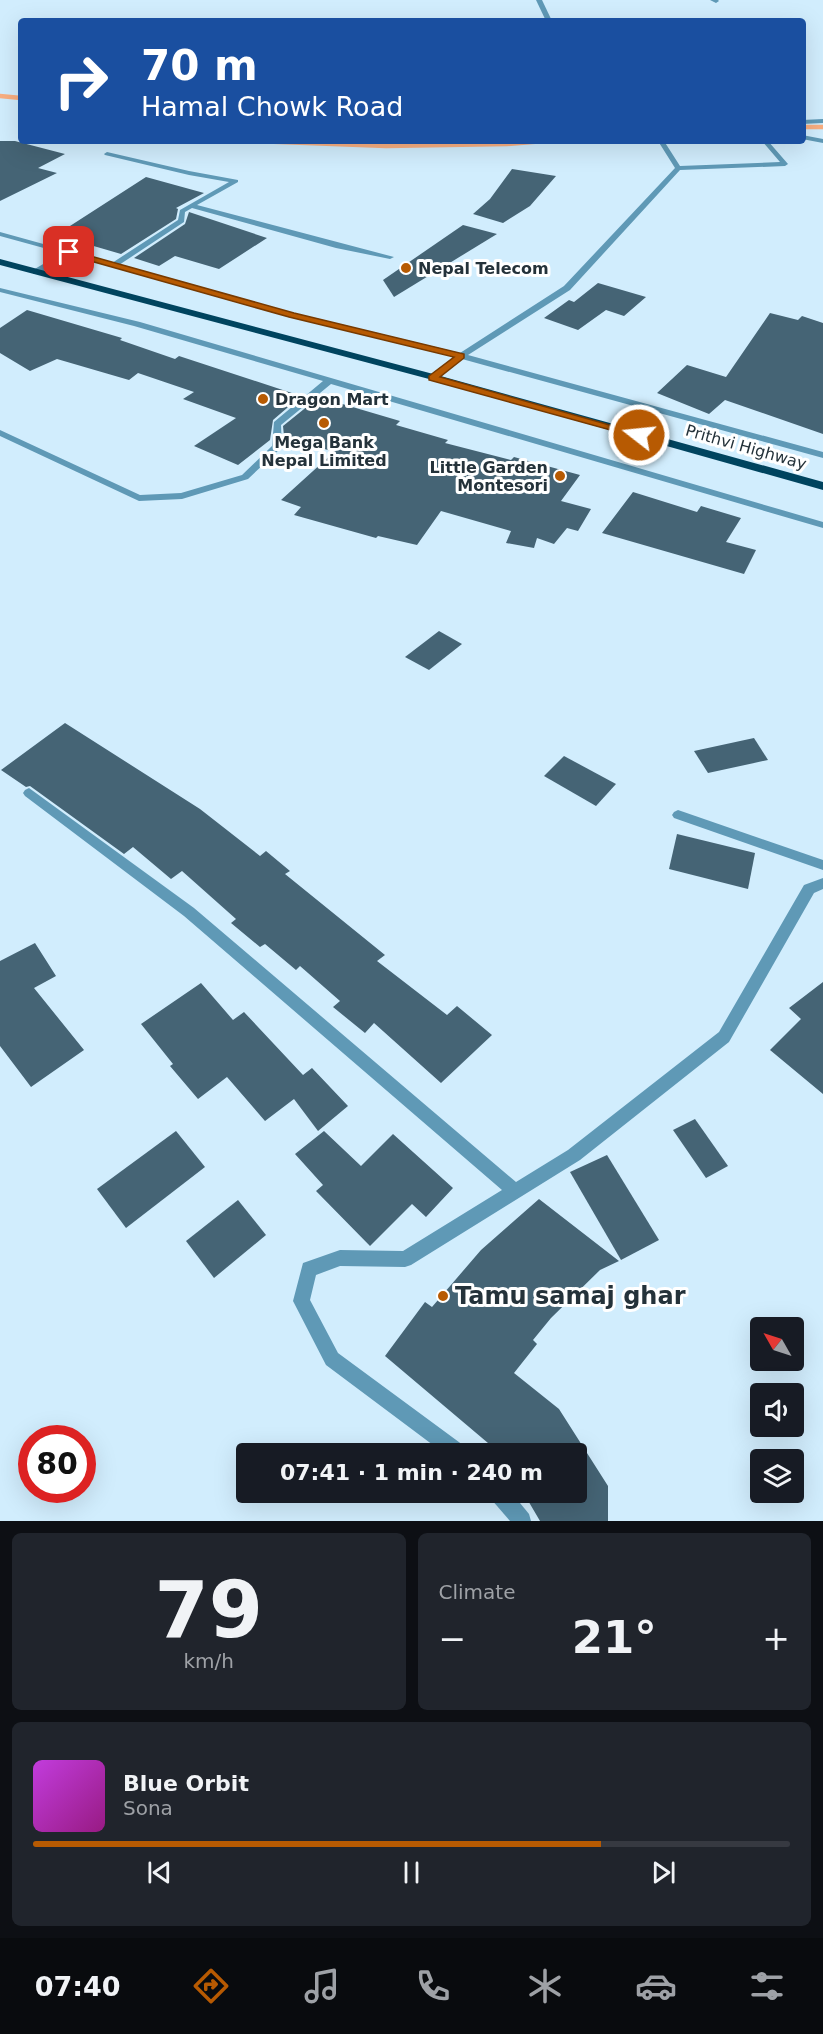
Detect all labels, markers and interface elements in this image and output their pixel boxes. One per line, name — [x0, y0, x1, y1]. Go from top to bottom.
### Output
text: 70 m — [141, 41, 258, 90]
icon: right — [42, 42, 120, 120]
text: Hamal Chowk Road — [141, 91, 403, 122]
pin — [43, 226, 94, 277]
icon: arrive — [52, 235, 85, 268]
place label: Nepal Telecom — [418, 259, 549, 278]
marker: Nepal Telecom — [399, 261, 413, 275]
place label: Dragon Mart — [275, 390, 389, 409]
marker: Dragon Mart — [256, 392, 270, 406]
position arrow — [607, 403, 671, 467]
marker: Mega Bank Nepal Limited — [317, 416, 331, 430]
street label: Prithvi Highway — [683, 421, 809, 473]
place label: Mega Bank Nepal Limited — [261, 433, 387, 470]
place label: Little Garden Montesori — [430, 458, 548, 495]
marker: Little Garden Montesori — [553, 469, 567, 483]
place label: Tamu samaj ghar — [455, 1282, 686, 1310]
marker: Tamu samaj ghar — [436, 1289, 450, 1303]
north arrow — [750, 1317, 804, 1371]
map controls — [750, 1317, 804, 1503]
button: sound — [750, 1383, 804, 1437]
speed limit sign: 80 — [18, 1425, 96, 1503]
button: layers — [750, 1449, 804, 1503]
text: 07:41 · 1 min · 240 m — [280, 1460, 543, 1485]
text: 79 — [154, 1565, 263, 1655]
text: Climate — [439, 1580, 515, 1604]
text: 21° — [572, 1611, 657, 1664]
text: − — [439, 1619, 466, 1658]
text: + — [762, 1619, 790, 1658]
text: km/h — [184, 1649, 234, 1673]
text: Blue Orbit — [123, 1771, 249, 1796]
text: Sona — [123, 1796, 173, 1820]
icon: previous — [143, 1856, 176, 1889]
icon: pause — [395, 1856, 428, 1889]
icon: next — [647, 1856, 680, 1889]
icon: directions — [190, 1965, 232, 2007]
icon: music — [301, 1965, 343, 2007]
icon: phone — [412, 1965, 454, 2007]
icon: climate — [524, 1965, 566, 2007]
icon: car — [635, 1965, 677, 2007]
icon: filters — [746, 1965, 788, 2007]
text: 07:40 — [35, 1971, 121, 2002]

